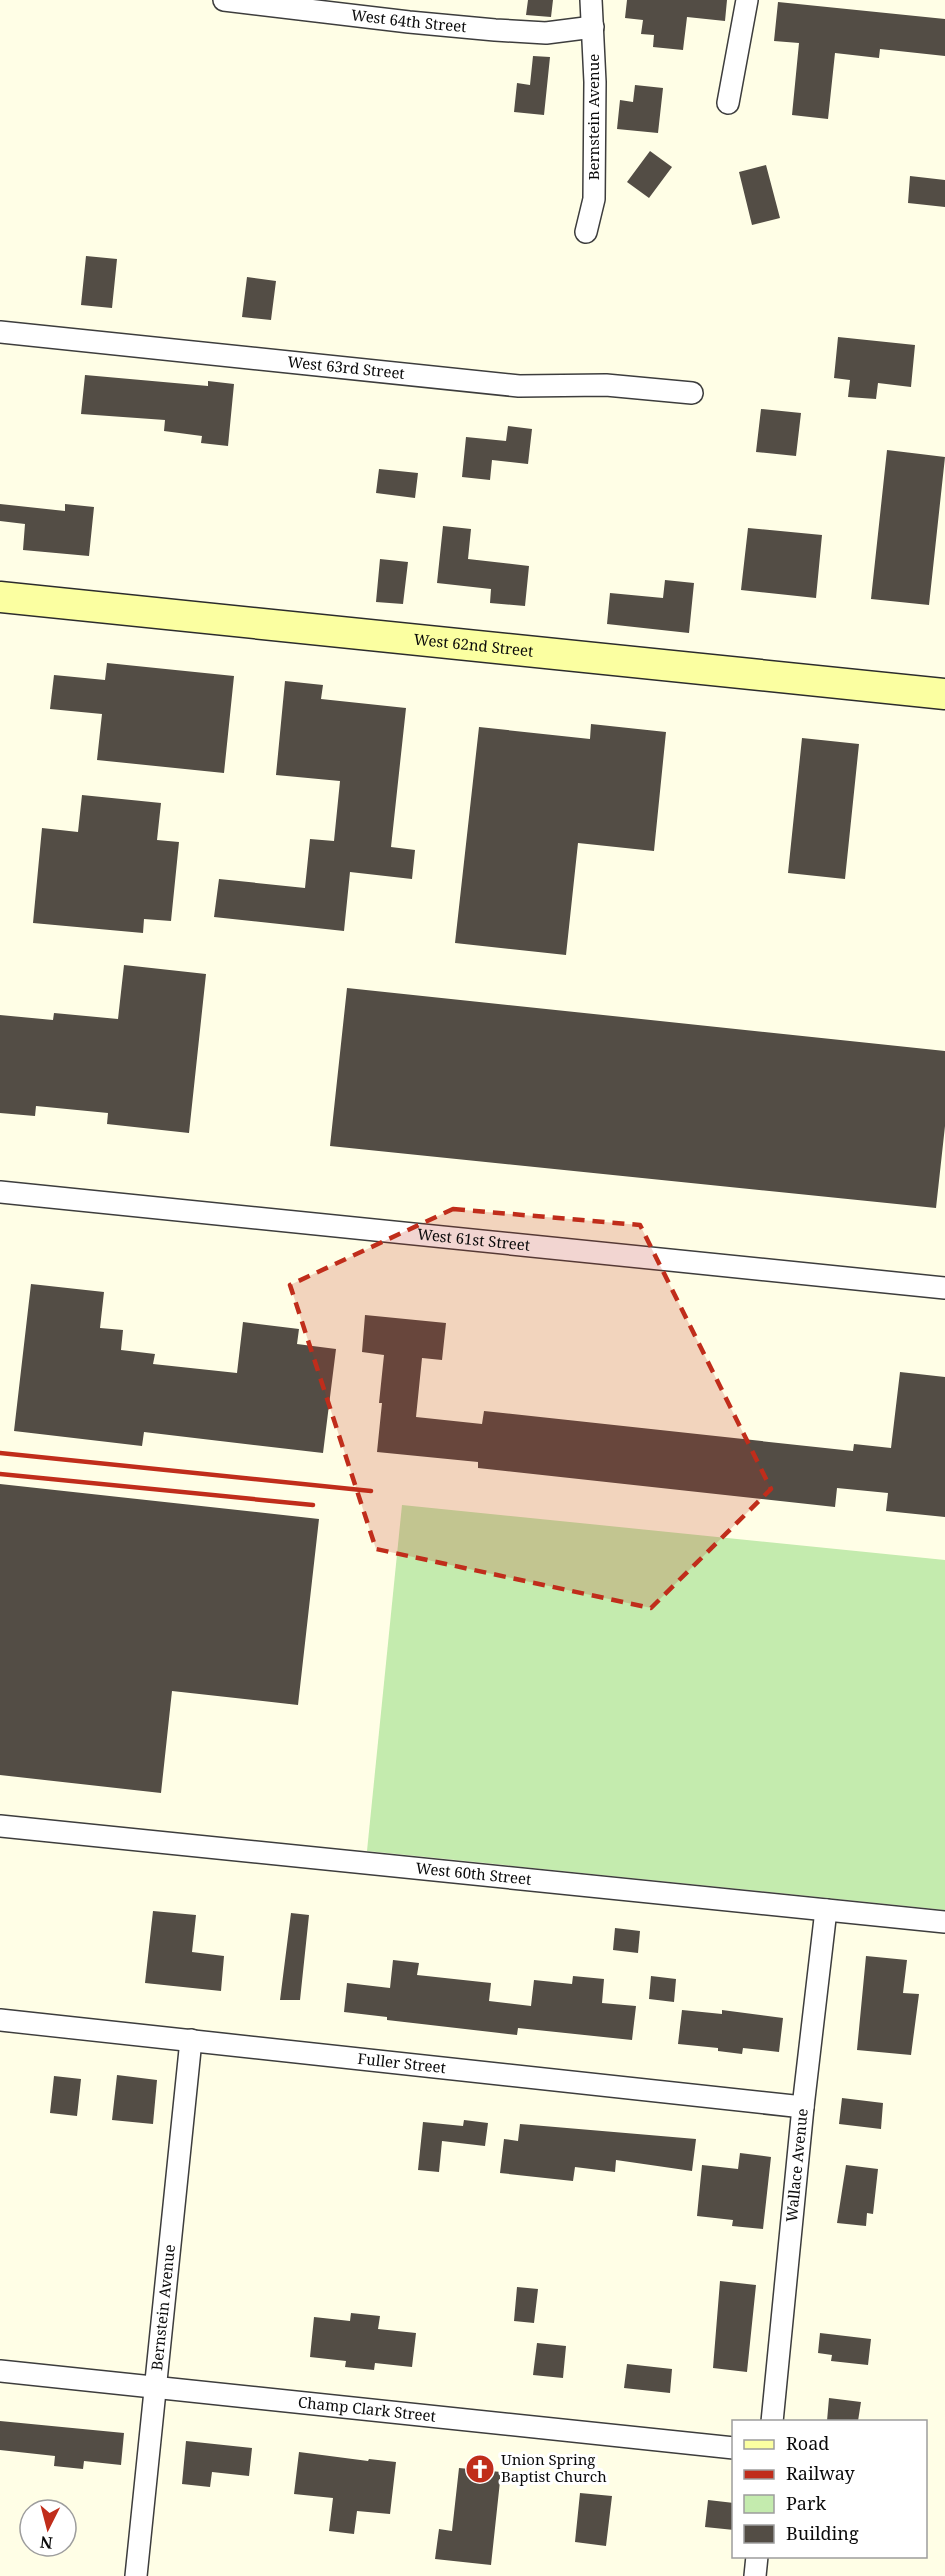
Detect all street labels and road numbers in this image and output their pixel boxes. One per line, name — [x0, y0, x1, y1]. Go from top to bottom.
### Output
street label: West 64th Street — [350, 4, 468, 36]
street label: Bernstein Avenue — [583, 54, 603, 180]
street label: West 63rd Street — [287, 351, 406, 383]
street label: West 62nd Street — [413, 629, 534, 661]
street label: West 61st Street — [416, 1223, 531, 1255]
street label: West 60th Street — [415, 1857, 532, 1889]
street label: Fuller Street — [357, 2048, 447, 2077]
street label: Wallace Avenue — [781, 2108, 812, 2223]
street label: Bernstein Avenue — [146, 2243, 179, 2371]
street label: Champ Clark Street — [297, 2391, 437, 2426]

